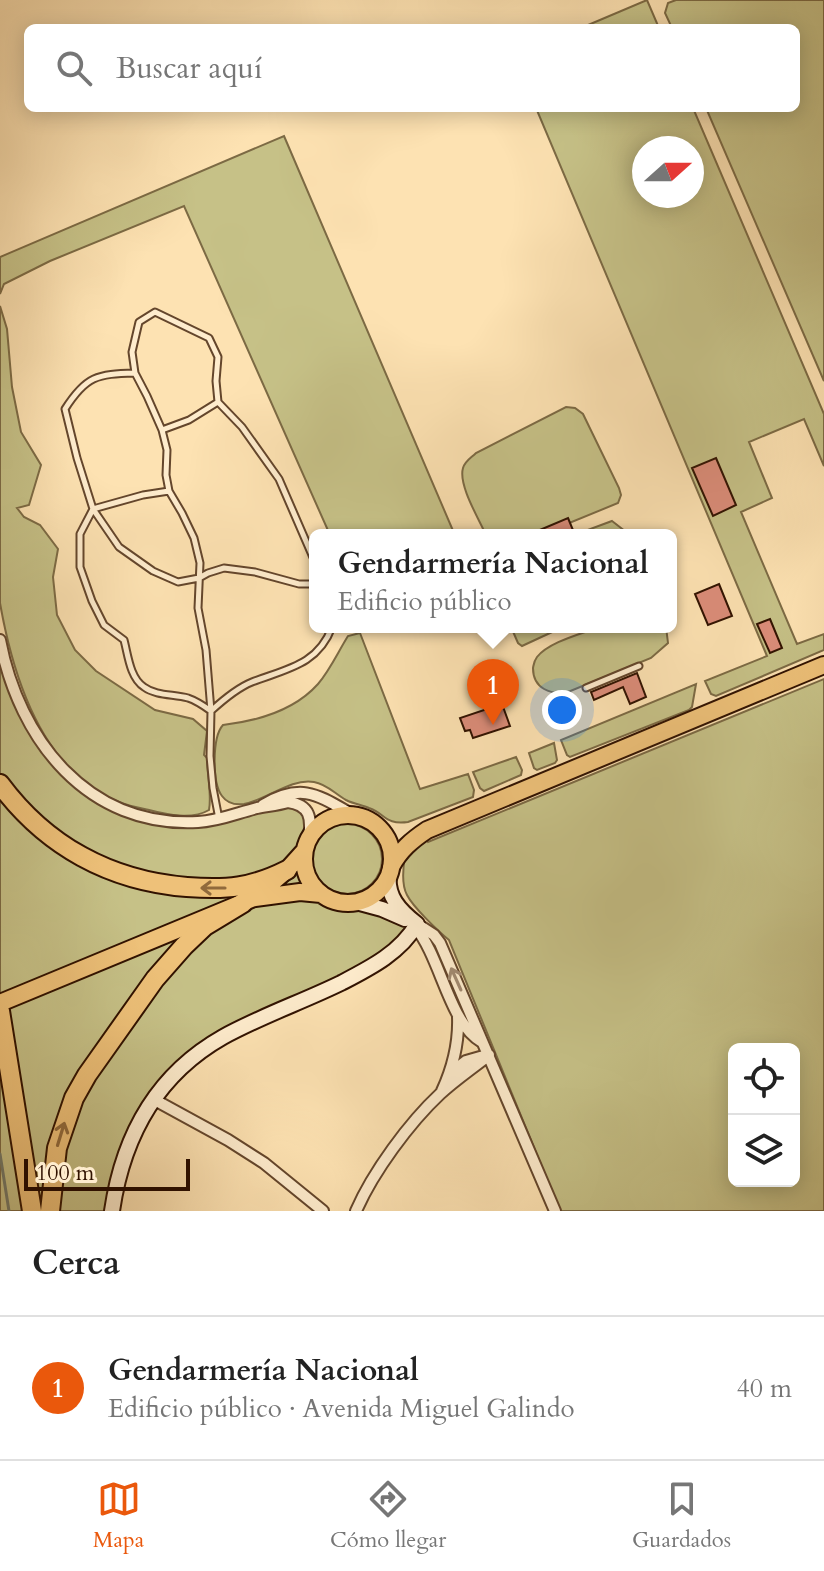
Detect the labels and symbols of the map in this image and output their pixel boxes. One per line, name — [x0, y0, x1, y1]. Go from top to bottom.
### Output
north arrow — [632, 136, 704, 208]
pin: 1 — [467, 659, 519, 725]
your location — [542, 690, 582, 730]
one-way arrow — [200, 880, 227, 896]
one-way arrow — [447, 967, 462, 992]
one-way arrow — [54, 1122, 69, 1148]
scale bar — [24, 1155, 190, 1191]

